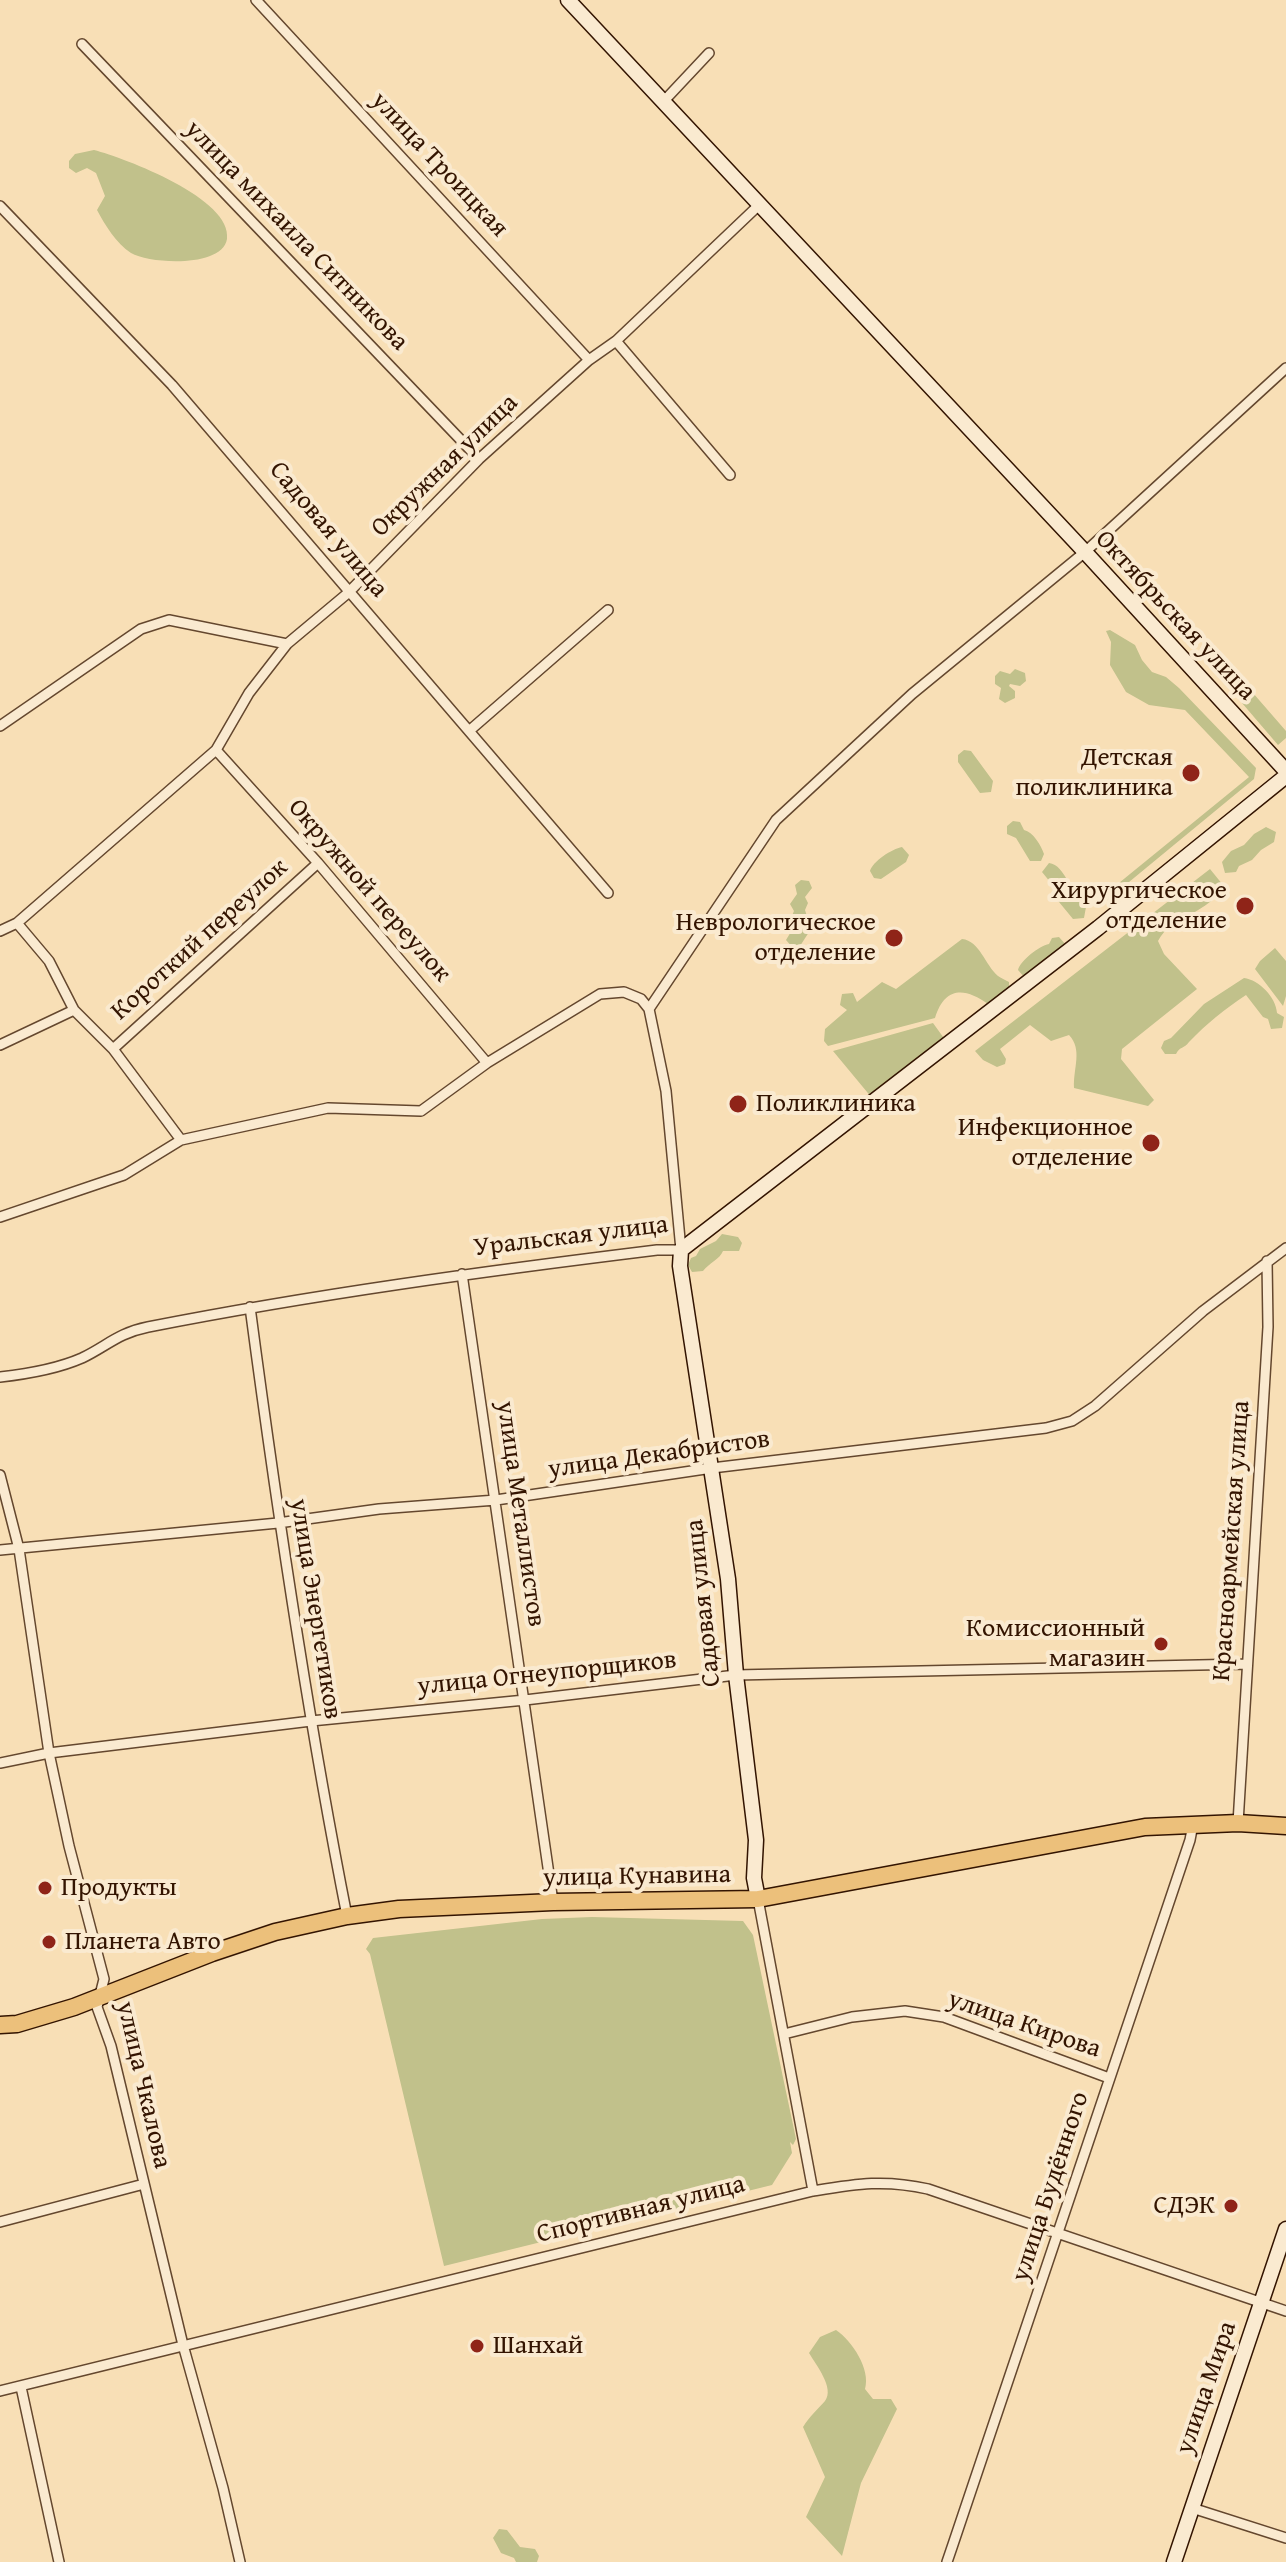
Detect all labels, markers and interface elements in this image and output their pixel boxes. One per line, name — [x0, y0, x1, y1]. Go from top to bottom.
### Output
street label: улица Троицкая — [364, 86, 514, 244]
street label: улица михаила Ситникова — [178, 114, 414, 358]
street label: Окружная улица — [365, 388, 525, 544]
street label: Садовая улица — [262, 456, 394, 604]
street label: Октябрьская улица — [1088, 524, 1262, 708]
place label: Детская поликлиника — [1015, 742, 1173, 804]
marker: Детская поликлиника — [1180, 762, 1202, 784]
street label: Окружной переулок — [281, 793, 457, 989]
street label: Короткий переулок — [105, 853, 295, 1027]
place label: Хирургическое отделение — [1051, 875, 1227, 936]
marker: Хирургическое отделение — [1234, 895, 1256, 917]
place label: Неврологическое отделение — [676, 907, 876, 968]
marker: Неврологическое отделение — [883, 927, 905, 949]
place label: Поликлиника — [756, 1088, 916, 1120]
marker: Поликлиника — [727, 1093, 749, 1115]
place label: Инфекционное отделение — [958, 1112, 1133, 1174]
marker: Инфекционное отделение — [1140, 1132, 1162, 1154]
street label: Уральская улица — [472, 1210, 670, 1264]
street label: улица Металлистов — [489, 1399, 551, 1629]
street label: Красноармейская улица — [1207, 1400, 1257, 1682]
street label: улица Декабристов — [546, 1424, 772, 1486]
street label: улица Энергетиков — [282, 1497, 348, 1721]
street label: Садовая улица — [680, 1518, 728, 1688]
place label: Комиссионный магазин — [966, 1613, 1145, 1674]
marker: Комиссионный магазин — [1152, 1635, 1170, 1653]
street label: улица Огнеупорщиков — [416, 1645, 678, 1703]
street label: улица Кунавина — [543, 1860, 731, 1894]
place label: Продукты — [61, 1872, 177, 1904]
marker: Продукты — [36, 1879, 54, 1897]
place label: Планета Авто — [65, 1926, 221, 1958]
marker: Планета Авто — [40, 1933, 58, 1951]
street label: улица Кирова — [943, 1984, 1105, 2066]
street label: улица Чкалова — [109, 1998, 177, 2172]
street label: улица Будённого — [1006, 2088, 1096, 2286]
street label: Спортивная улица — [534, 2169, 748, 2251]
place label: СДЭК — [1153, 2190, 1215, 2222]
marker: СДЭК — [1222, 2197, 1240, 2215]
street label: улица Мира — [1170, 2318, 1244, 2458]
place label: Шанхай — [493, 2330, 583, 2362]
marker: Шанхай — [468, 2337, 486, 2355]

